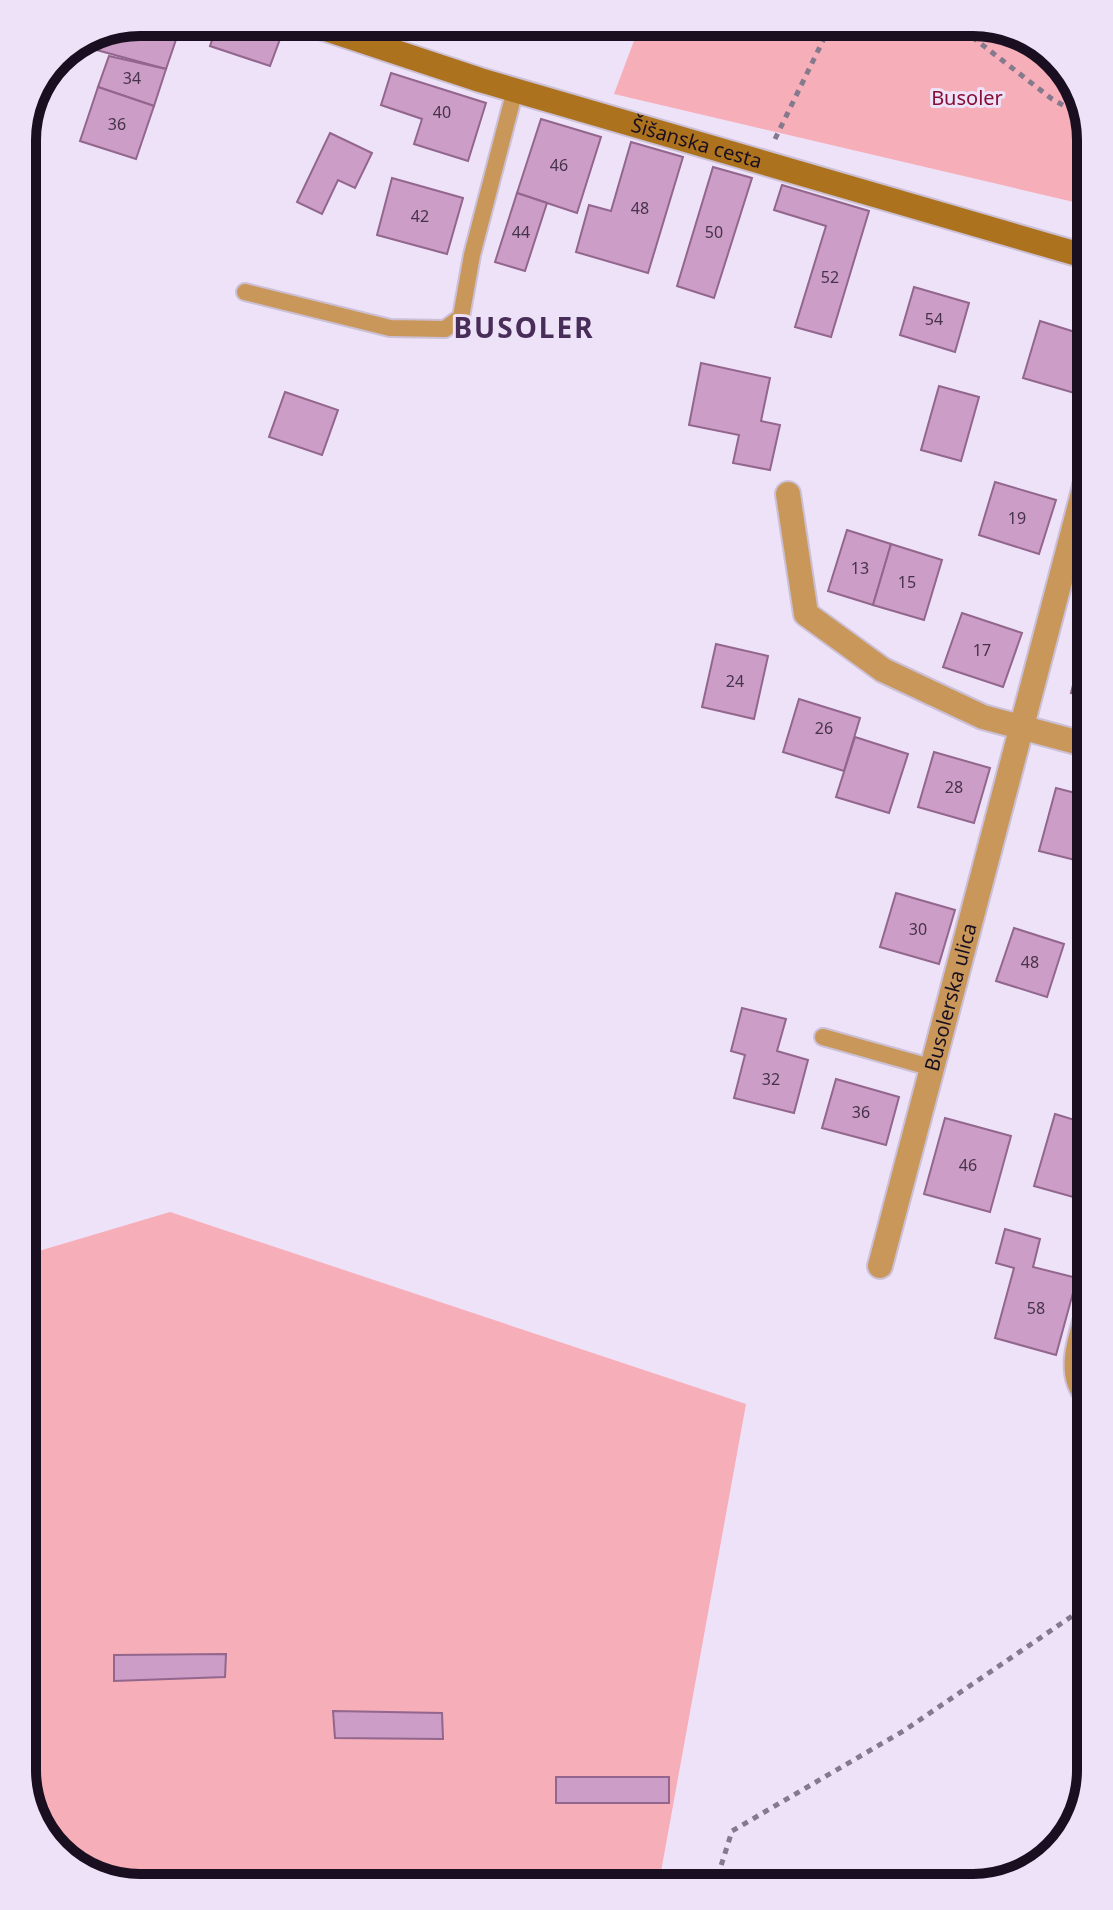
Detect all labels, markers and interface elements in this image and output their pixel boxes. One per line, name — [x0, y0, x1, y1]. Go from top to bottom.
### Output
house number: 34 — [123, 67, 141, 89]
park label: Busoler — [931, 84, 1003, 111]
house number: 40 — [433, 101, 451, 123]
street label: Šišanska cesta — [628, 111, 765, 174]
house number: 36 — [108, 113, 126, 135]
house number: 46 — [550, 154, 568, 176]
house number: 48 — [631, 197, 649, 219]
house number: 42 — [411, 205, 429, 227]
house number: 44 — [512, 221, 530, 243]
house number: 50 — [705, 221, 723, 243]
house number: 52 — [821, 266, 839, 288]
district label: BUSOLER — [453, 308, 595, 346]
house number: 54 — [925, 308, 943, 330]
house number: 19 — [1008, 507, 1026, 529]
house number: 13 — [851, 557, 869, 579]
house number: 15 — [898, 571, 916, 593]
house number: 17 — [973, 639, 991, 661]
house number: 24 — [726, 670, 744, 692]
house number: 26 — [815, 717, 833, 739]
house number: 28 — [945, 776, 963, 798]
house number: 30 — [909, 918, 927, 940]
street label: Busolerska ulica — [918, 920, 983, 1074]
house number: 48 — [1021, 951, 1039, 973]
house number: 32 — [762, 1068, 780, 1090]
house number: 36 — [852, 1101, 870, 1123]
house number: 46 — [959, 1154, 977, 1176]
house number: 58 — [1027, 1297, 1045, 1319]

